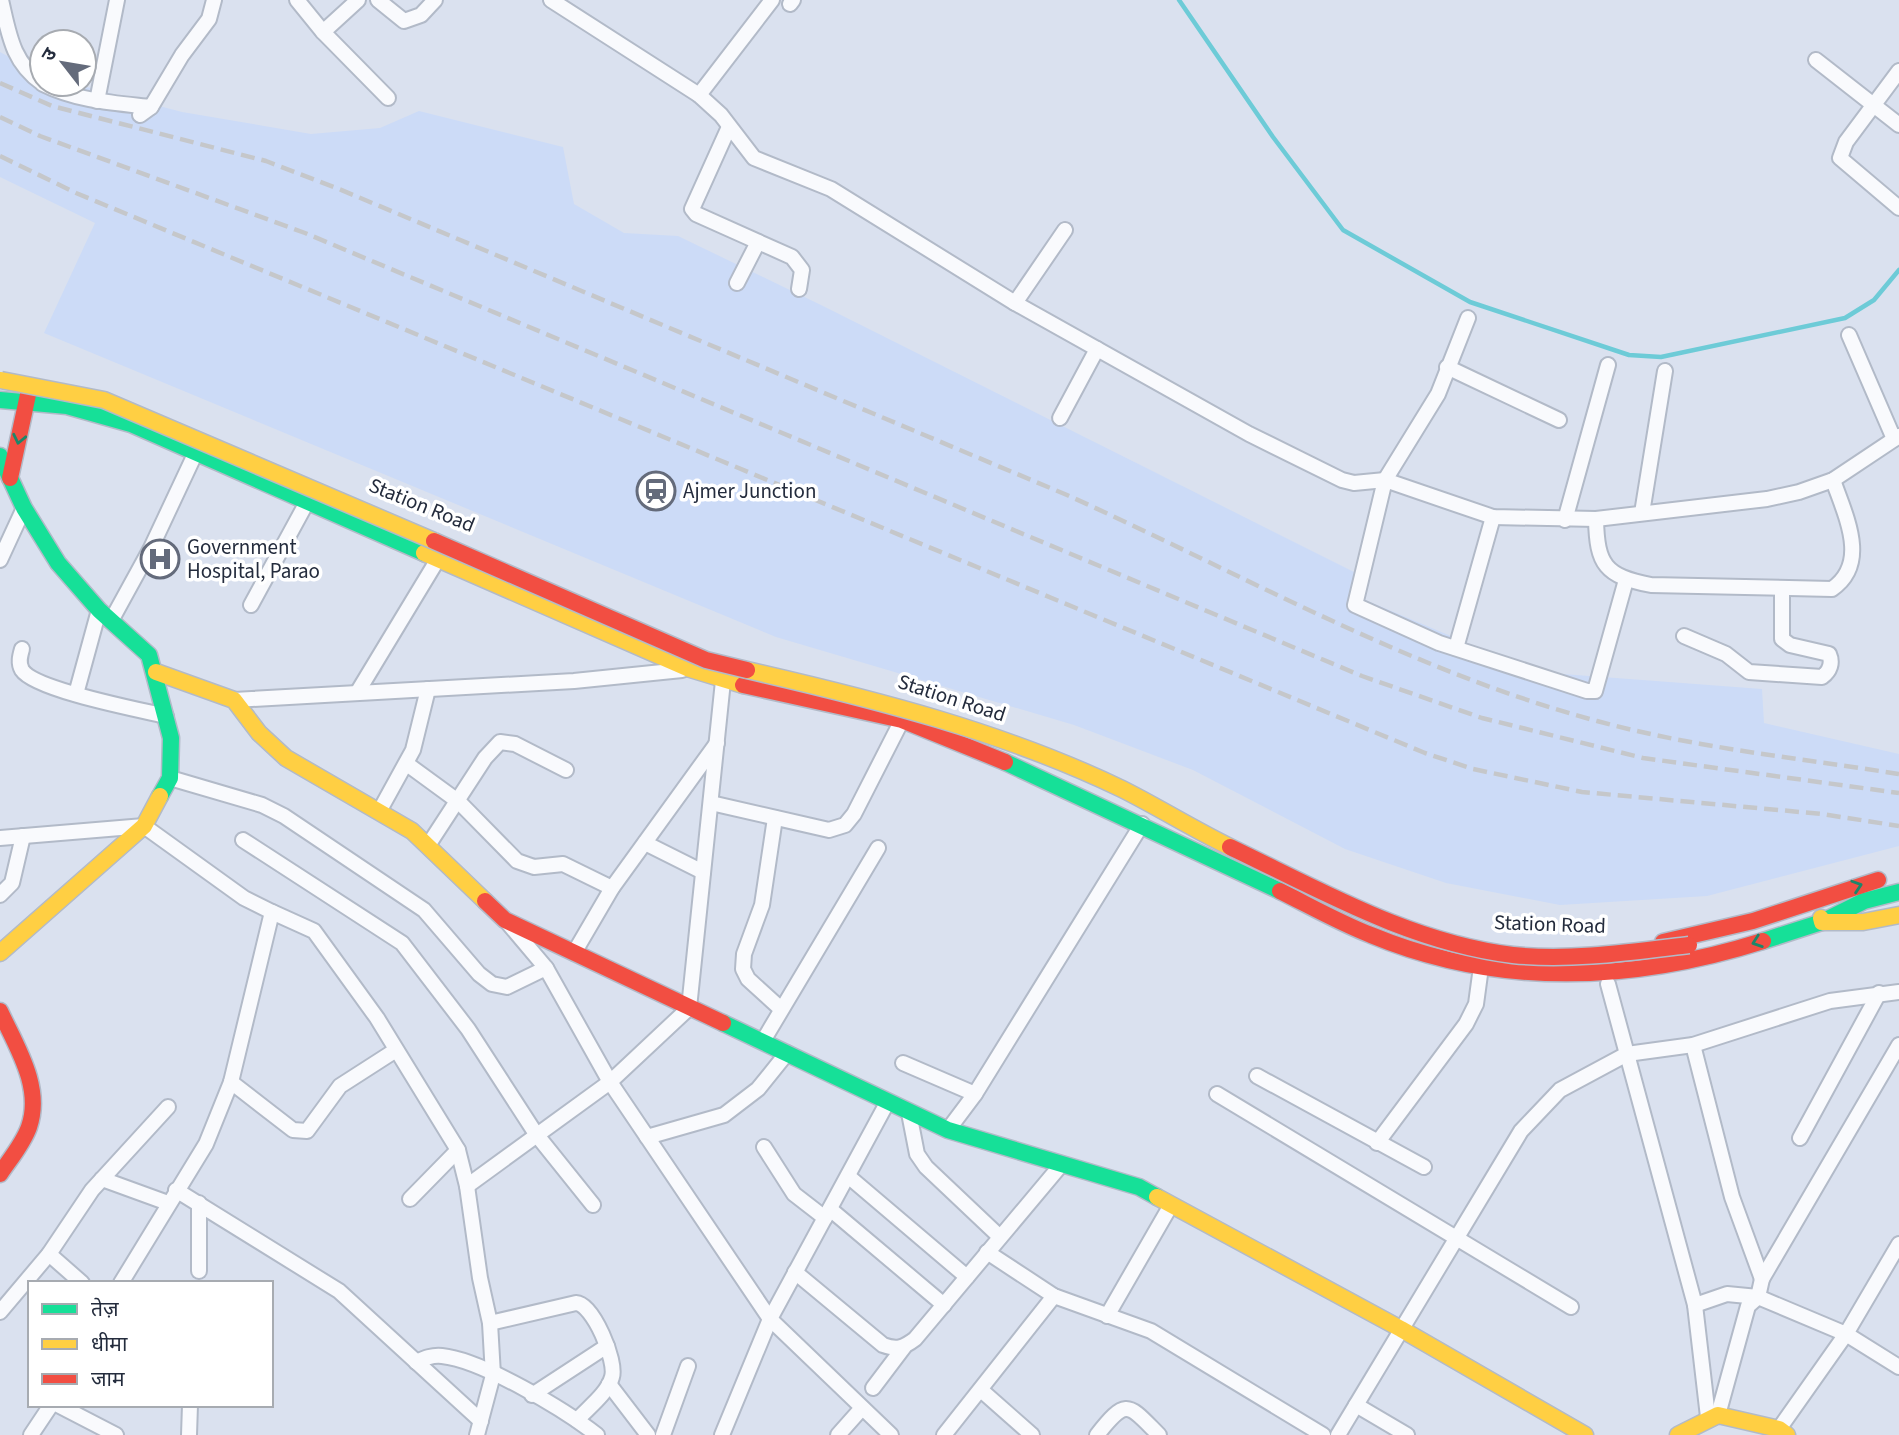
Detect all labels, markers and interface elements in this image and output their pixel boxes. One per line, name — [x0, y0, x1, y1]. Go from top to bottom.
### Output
north arrow — [28, 28, 98, 98]
text: उ — [35, 43, 65, 67]
one-way arrow — [12, 433, 27, 445]
street label: Station Road — [364, 470, 480, 540]
station icon: Ajmer Junction — [635, 470, 677, 512]
place label: Ajmer Junction — [683, 476, 816, 506]
place label: Government Hospital, Parao — [187, 532, 320, 586]
hospital icon: Government Hospital, Parao — [139, 538, 181, 580]
street label: Station Road — [894, 666, 1010, 730]
one-way arrow — [1850, 880, 1862, 894]
street label: Station Road — [1493, 907, 1607, 941]
one-way arrow — [1752, 934, 1764, 948]
legend — [28, 1281, 273, 1407]
text: तेज़ — [91, 1294, 119, 1324]
text: धीमा — [91, 1329, 128, 1359]
text: जाम — [91, 1364, 125, 1394]

